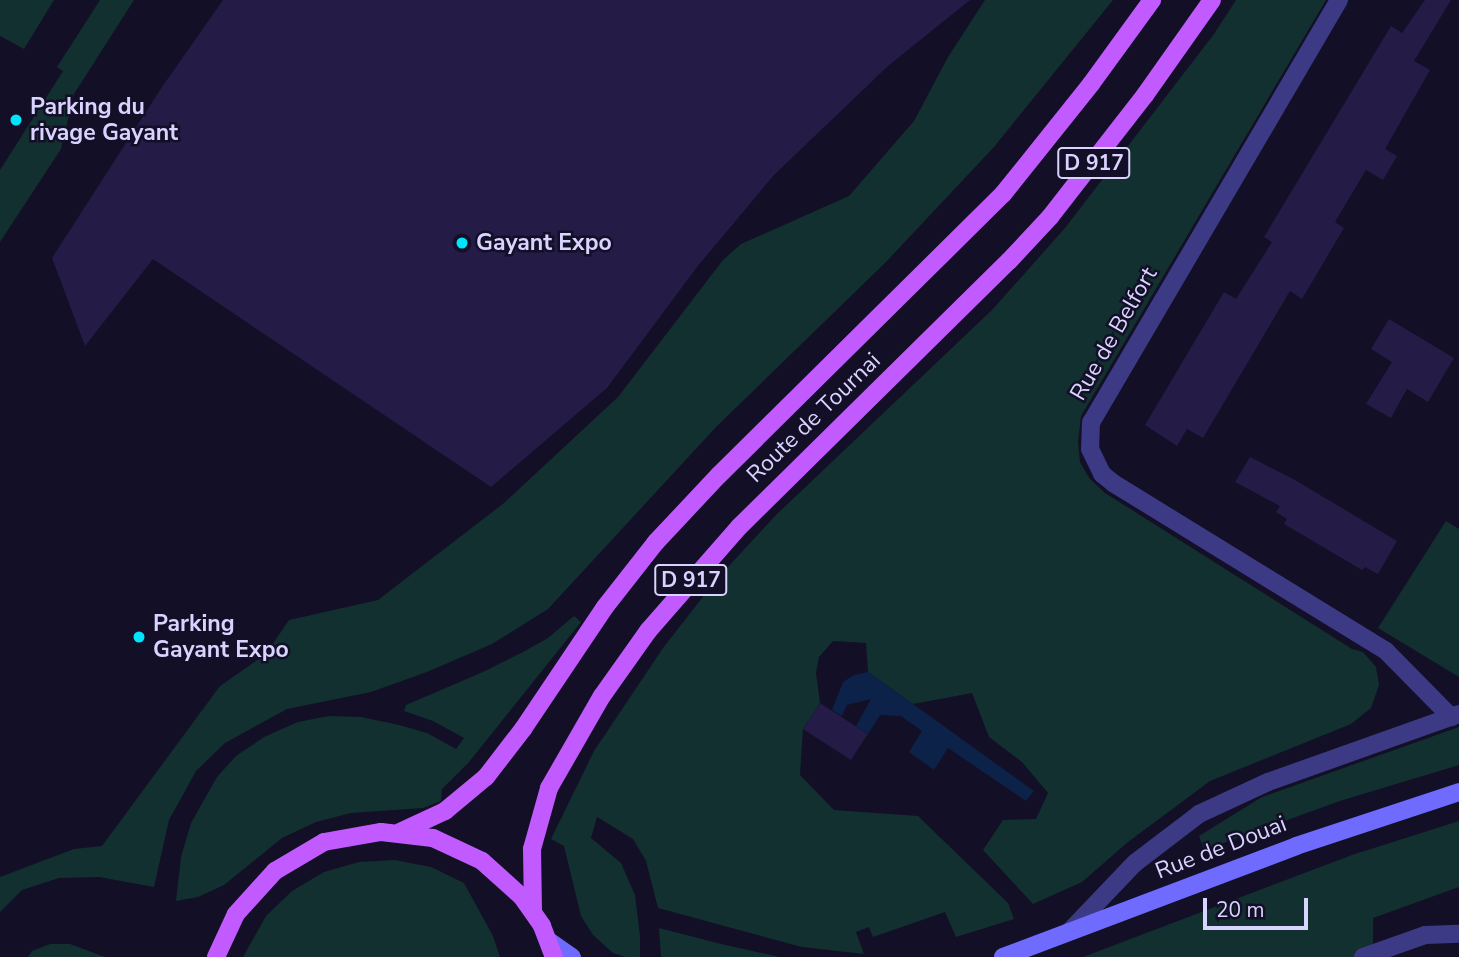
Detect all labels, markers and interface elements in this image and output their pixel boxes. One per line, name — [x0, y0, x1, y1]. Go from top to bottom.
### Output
place label: Parking du rivage Gayant — [30, 93, 178, 147]
marker: Parking du rivage Gayant — [8, 112, 24, 128]
road number: D 917 — [1057, 146, 1131, 180]
place label: Gayant Expo — [476, 229, 612, 257]
marker: Gayant Expo — [454, 235, 470, 251]
street label: Rue de Belfort — [1065, 262, 1163, 406]
street label: Route de Tournai — [741, 347, 887, 489]
road number: D 917 — [654, 562, 728, 598]
place label: Parking Gayant Expo — [153, 610, 289, 664]
marker: Parking Gayant Expo — [131, 629, 147, 645]
street label: Rue de Douai — [1152, 810, 1290, 886]
scale bar — [1207, 884, 1312, 928]
text: 20 m — [1216, 896, 1265, 924]

